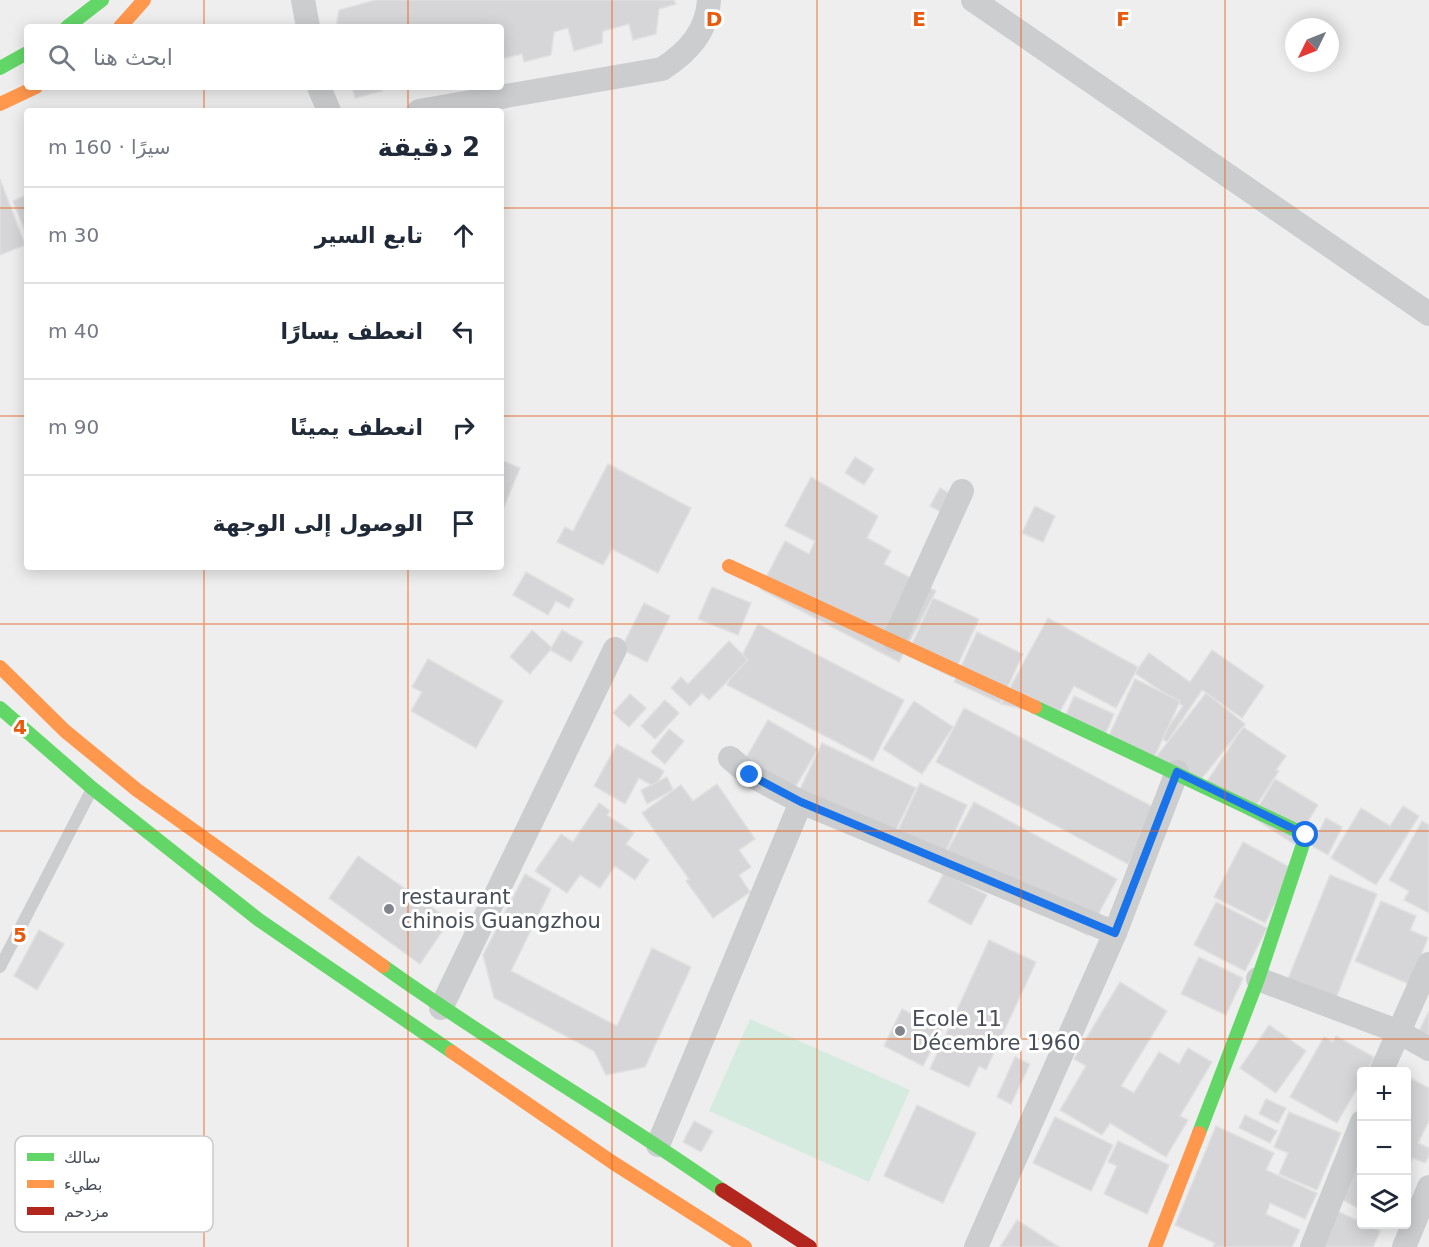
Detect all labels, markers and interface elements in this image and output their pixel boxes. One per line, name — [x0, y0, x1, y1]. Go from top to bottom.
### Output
text: D — [706, 7, 722, 31]
text: E — [912, 7, 926, 31]
text: F — [1116, 7, 1130, 31]
north arrow — [1285, 18, 1339, 72]
search box — [24, 24, 504, 90]
icon: search — [45, 41, 78, 74]
text: ابحث هنا — [93, 45, 173, 70]
text: 2 دقيقة — [377, 132, 480, 162]
text: سيرًا · 160 m — [48, 135, 171, 159]
icon: ahead — [447, 219, 480, 252]
text: 30 m — [48, 223, 99, 247]
text: تابع السير — [315, 223, 423, 248]
icon: left — [447, 315, 480, 348]
text: 40 m — [48, 319, 99, 343]
text: انعطف يسارًا — [280, 319, 423, 344]
icon: right — [447, 411, 480, 444]
text: 90 m — [48, 415, 99, 439]
text: انعطف يمينًا — [290, 415, 423, 440]
icon: arrive — [447, 507, 480, 540]
text: الوصول إلى الوجهة — [213, 511, 423, 536]
text: 4 — [13, 715, 27, 739]
route end — [736, 761, 762, 787]
route start — [1292, 821, 1318, 847]
place label: restaurant chinois Guangzhou — [401, 885, 601, 933]
marker: restaurant chinois Guangzhou — [382, 902, 396, 916]
text: 5 — [13, 923, 27, 947]
place label: Ecole 11 Décembre 1960 — [912, 1007, 1081, 1055]
marker: Ecole 11 Décembre 1960 — [893, 1024, 907, 1038]
map controls — [1357, 1067, 1411, 1229]
button: + — [1357, 1067, 1411, 1121]
button: − — [1357, 1121, 1411, 1175]
legend — [15, 1136, 213, 1232]
text: سالك — [64, 1148, 101, 1167]
text: بطيء — [64, 1175, 102, 1195]
button: layers — [1357, 1175, 1411, 1229]
text: مزدحم — [64, 1202, 109, 1222]

